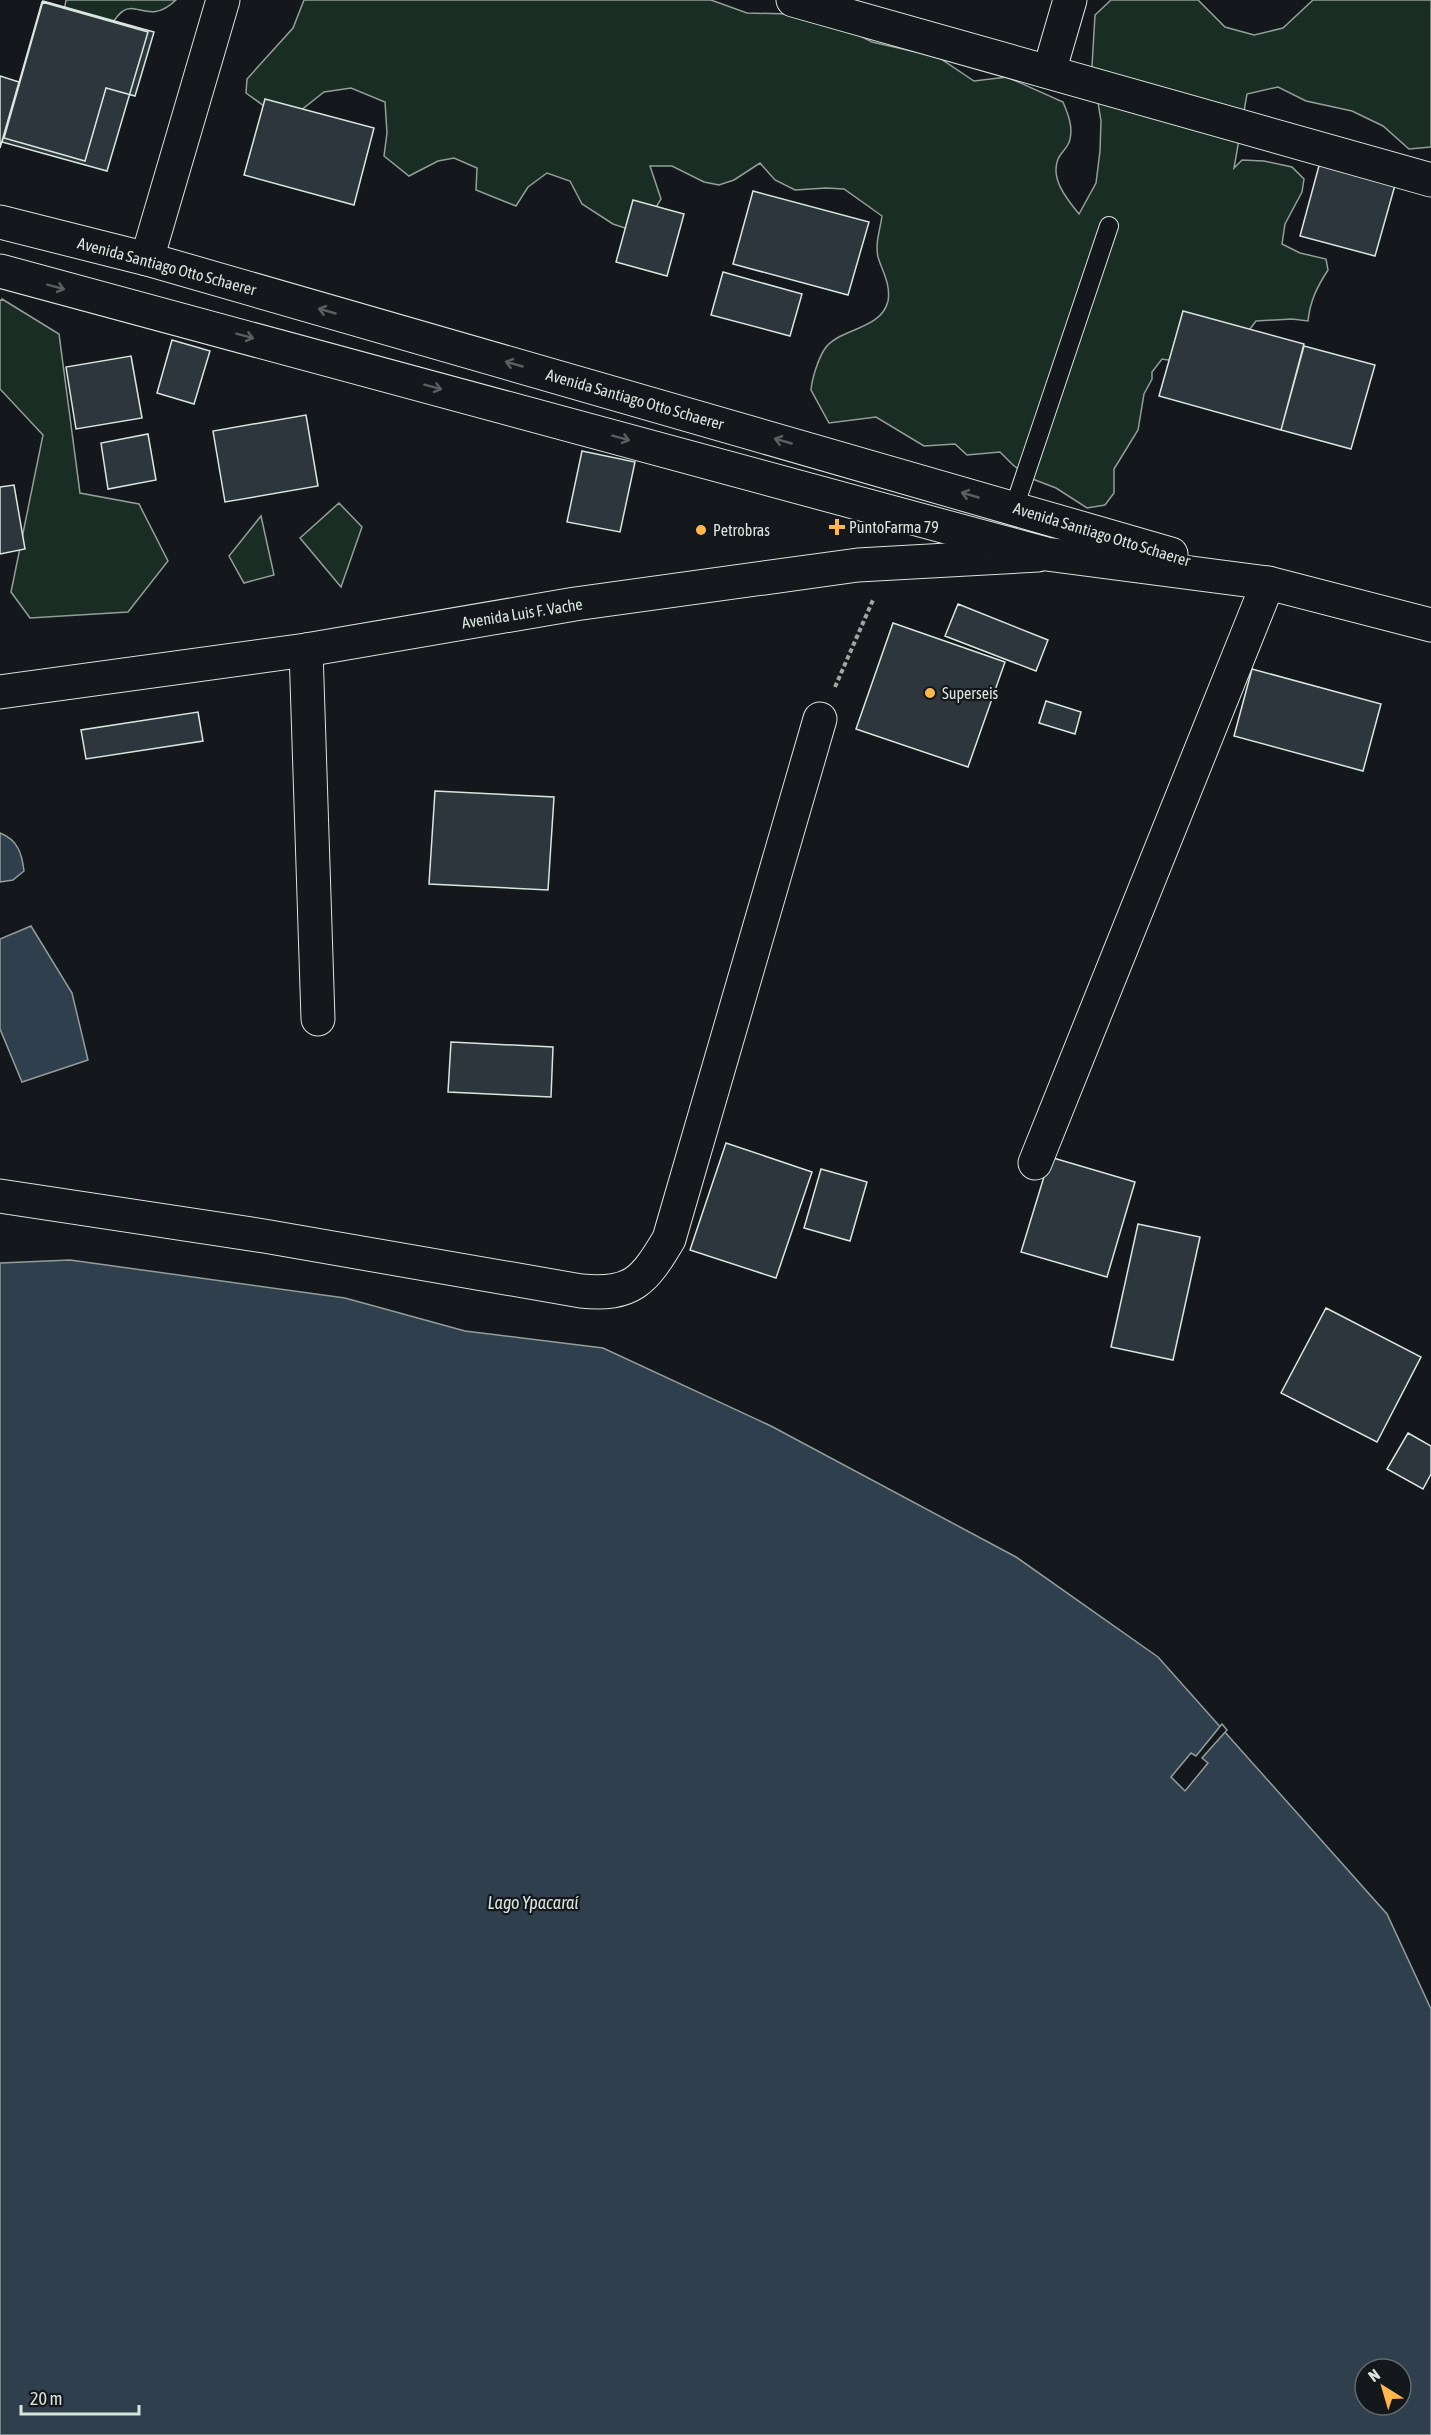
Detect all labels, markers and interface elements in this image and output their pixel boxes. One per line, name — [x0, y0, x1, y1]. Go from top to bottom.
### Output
street label: Avenida Santiago Otto Schaerer — [76, 233, 258, 300]
one-way arrow — [47, 282, 66, 293]
one-way arrow — [318, 305, 337, 316]
one-way arrow — [235, 331, 254, 342]
one-way arrow — [505, 358, 524, 369]
street label: Avenida Santiago Otto Schaerer — [544, 365, 726, 434]
one-way arrow — [423, 382, 442, 394]
one-way arrow — [612, 433, 631, 445]
one-way arrow — [773, 435, 792, 446]
one-way arrow — [961, 489, 980, 500]
street label: Avenida Santiago Otto Schaerer — [1011, 498, 1193, 571]
place label: PuntoFarma 79 — [849, 518, 939, 536]
marker: PuntoFarma 79 — [830, 520, 844, 534]
place label: Petrobras — [713, 521, 770, 539]
marker: Petrobras — [694, 523, 708, 537]
street label: Avenida Luis F. Vache — [460, 595, 584, 631]
place label: Superseis — [942, 684, 999, 703]
marker: Superseis — [923, 686, 937, 700]
water label: Lago Ypacaraí — [488, 1892, 579, 1913]
north arrow — [1353, 2357, 1413, 2417]
text: N — [1365, 2365, 1383, 2385]
scale bar — [21, 2378, 140, 2416]
text: 20 m — [30, 2388, 62, 2409]

